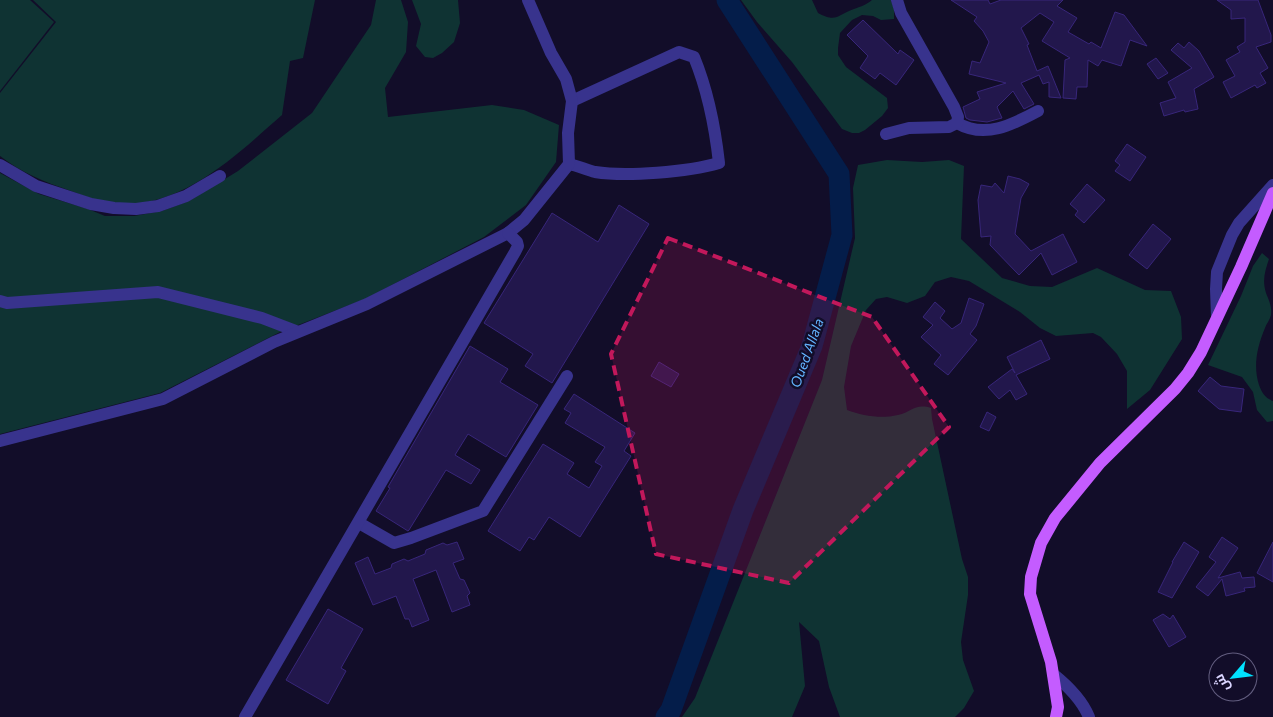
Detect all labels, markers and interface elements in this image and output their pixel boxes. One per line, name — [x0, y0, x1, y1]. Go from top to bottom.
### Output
water label: Oued Allala — [786, 316, 827, 390]
north arrow — [1208, 652, 1258, 702]
text: ش — [1209, 671, 1234, 695]

